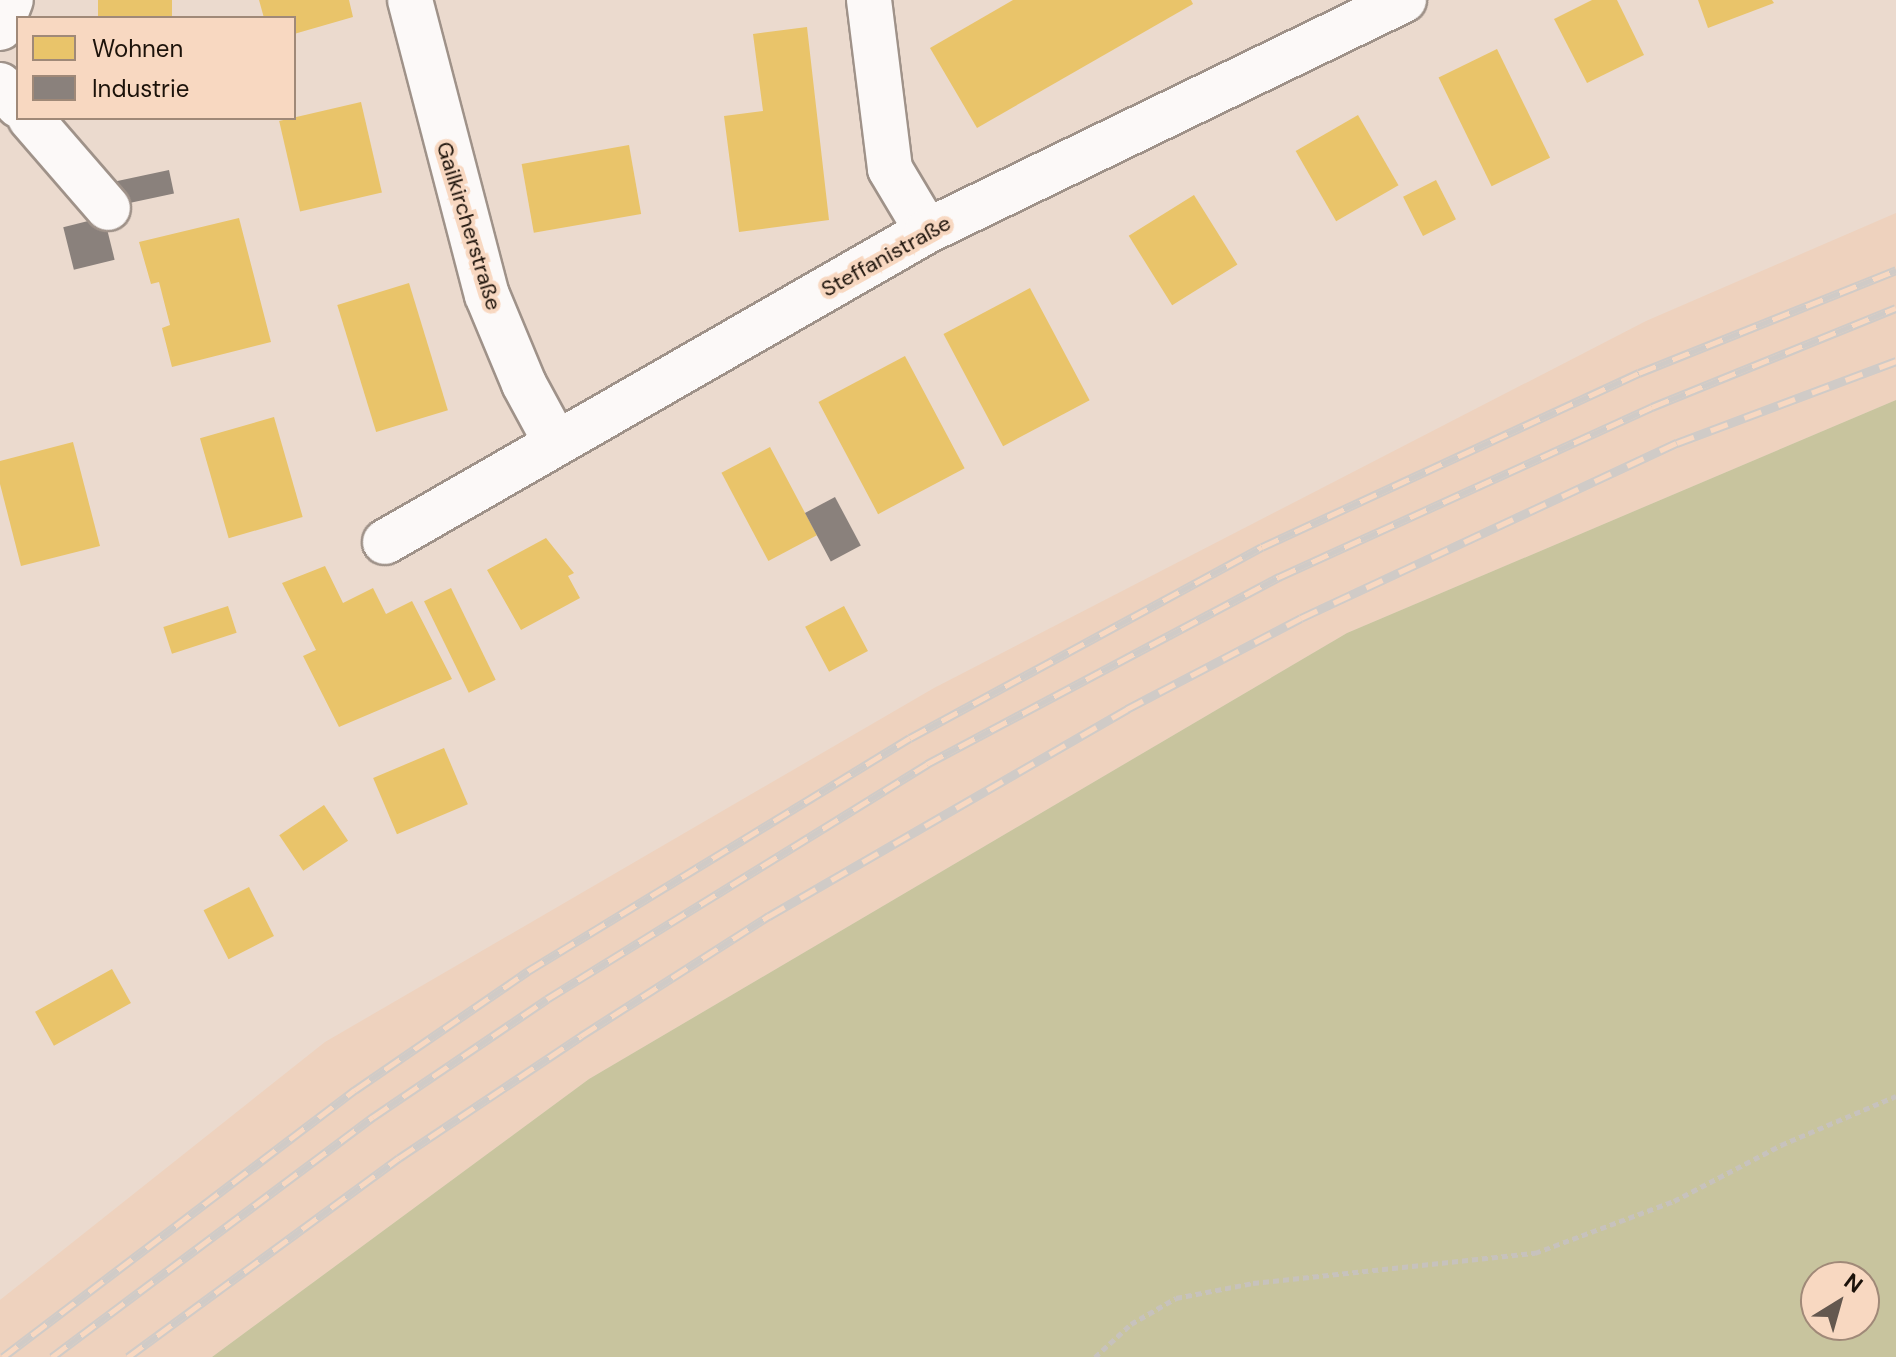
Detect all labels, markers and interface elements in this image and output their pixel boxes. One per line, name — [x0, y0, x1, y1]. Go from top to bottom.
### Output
legend — [16, 16, 296, 120]
text: Wohnen — [92, 33, 183, 64]
text: Industrie — [92, 73, 189, 104]
street label: Gailkircherstraße — [431, 139, 507, 313]
street label: Steffanistraße — [817, 210, 955, 302]
north arrow — [1800, 1261, 1880, 1341]
text: N — [1838, 1267, 1869, 1299]

